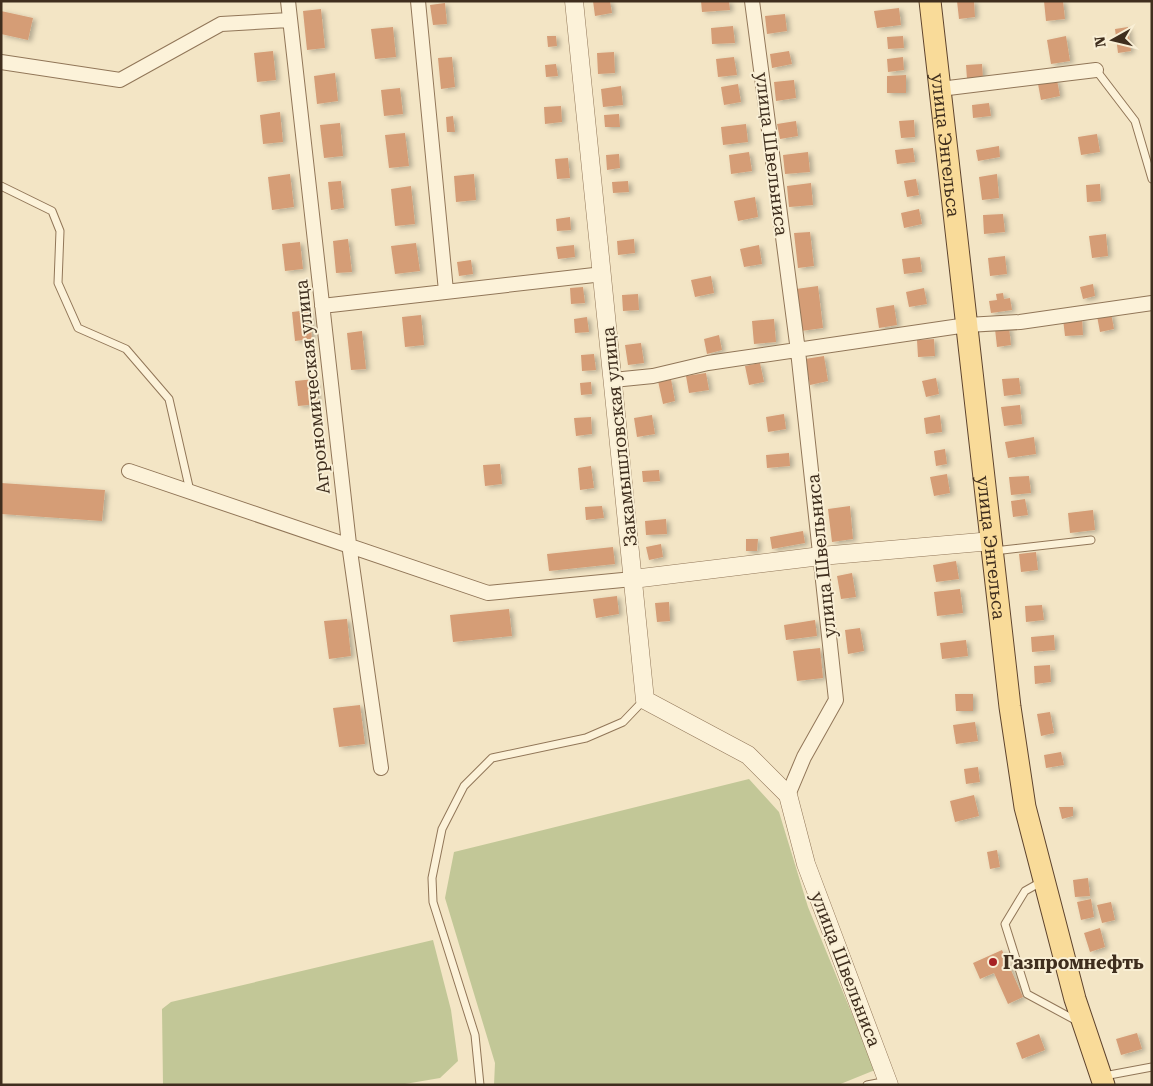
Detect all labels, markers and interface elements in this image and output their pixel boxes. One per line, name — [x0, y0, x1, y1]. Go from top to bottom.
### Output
north arrow — [1088, 15, 1138, 65]
text: N — [1091, 35, 1109, 48]
street label: улица Швельниса — [752, 71, 792, 237]
street label: улица Энгельса — [928, 72, 965, 218]
street label: Агрономическая улица — [290, 278, 334, 495]
street label: Закамышловская улица — [597, 326, 641, 548]
street label: улица Швельниса — [802, 473, 840, 639]
street label: улица Энгельса — [973, 474, 1011, 621]
street label: улица Швельниса — [807, 888, 885, 1050]
place label: Газпромнефть — [1003, 952, 1144, 973]
marker: Газпромнефть — [987, 956, 999, 968]

